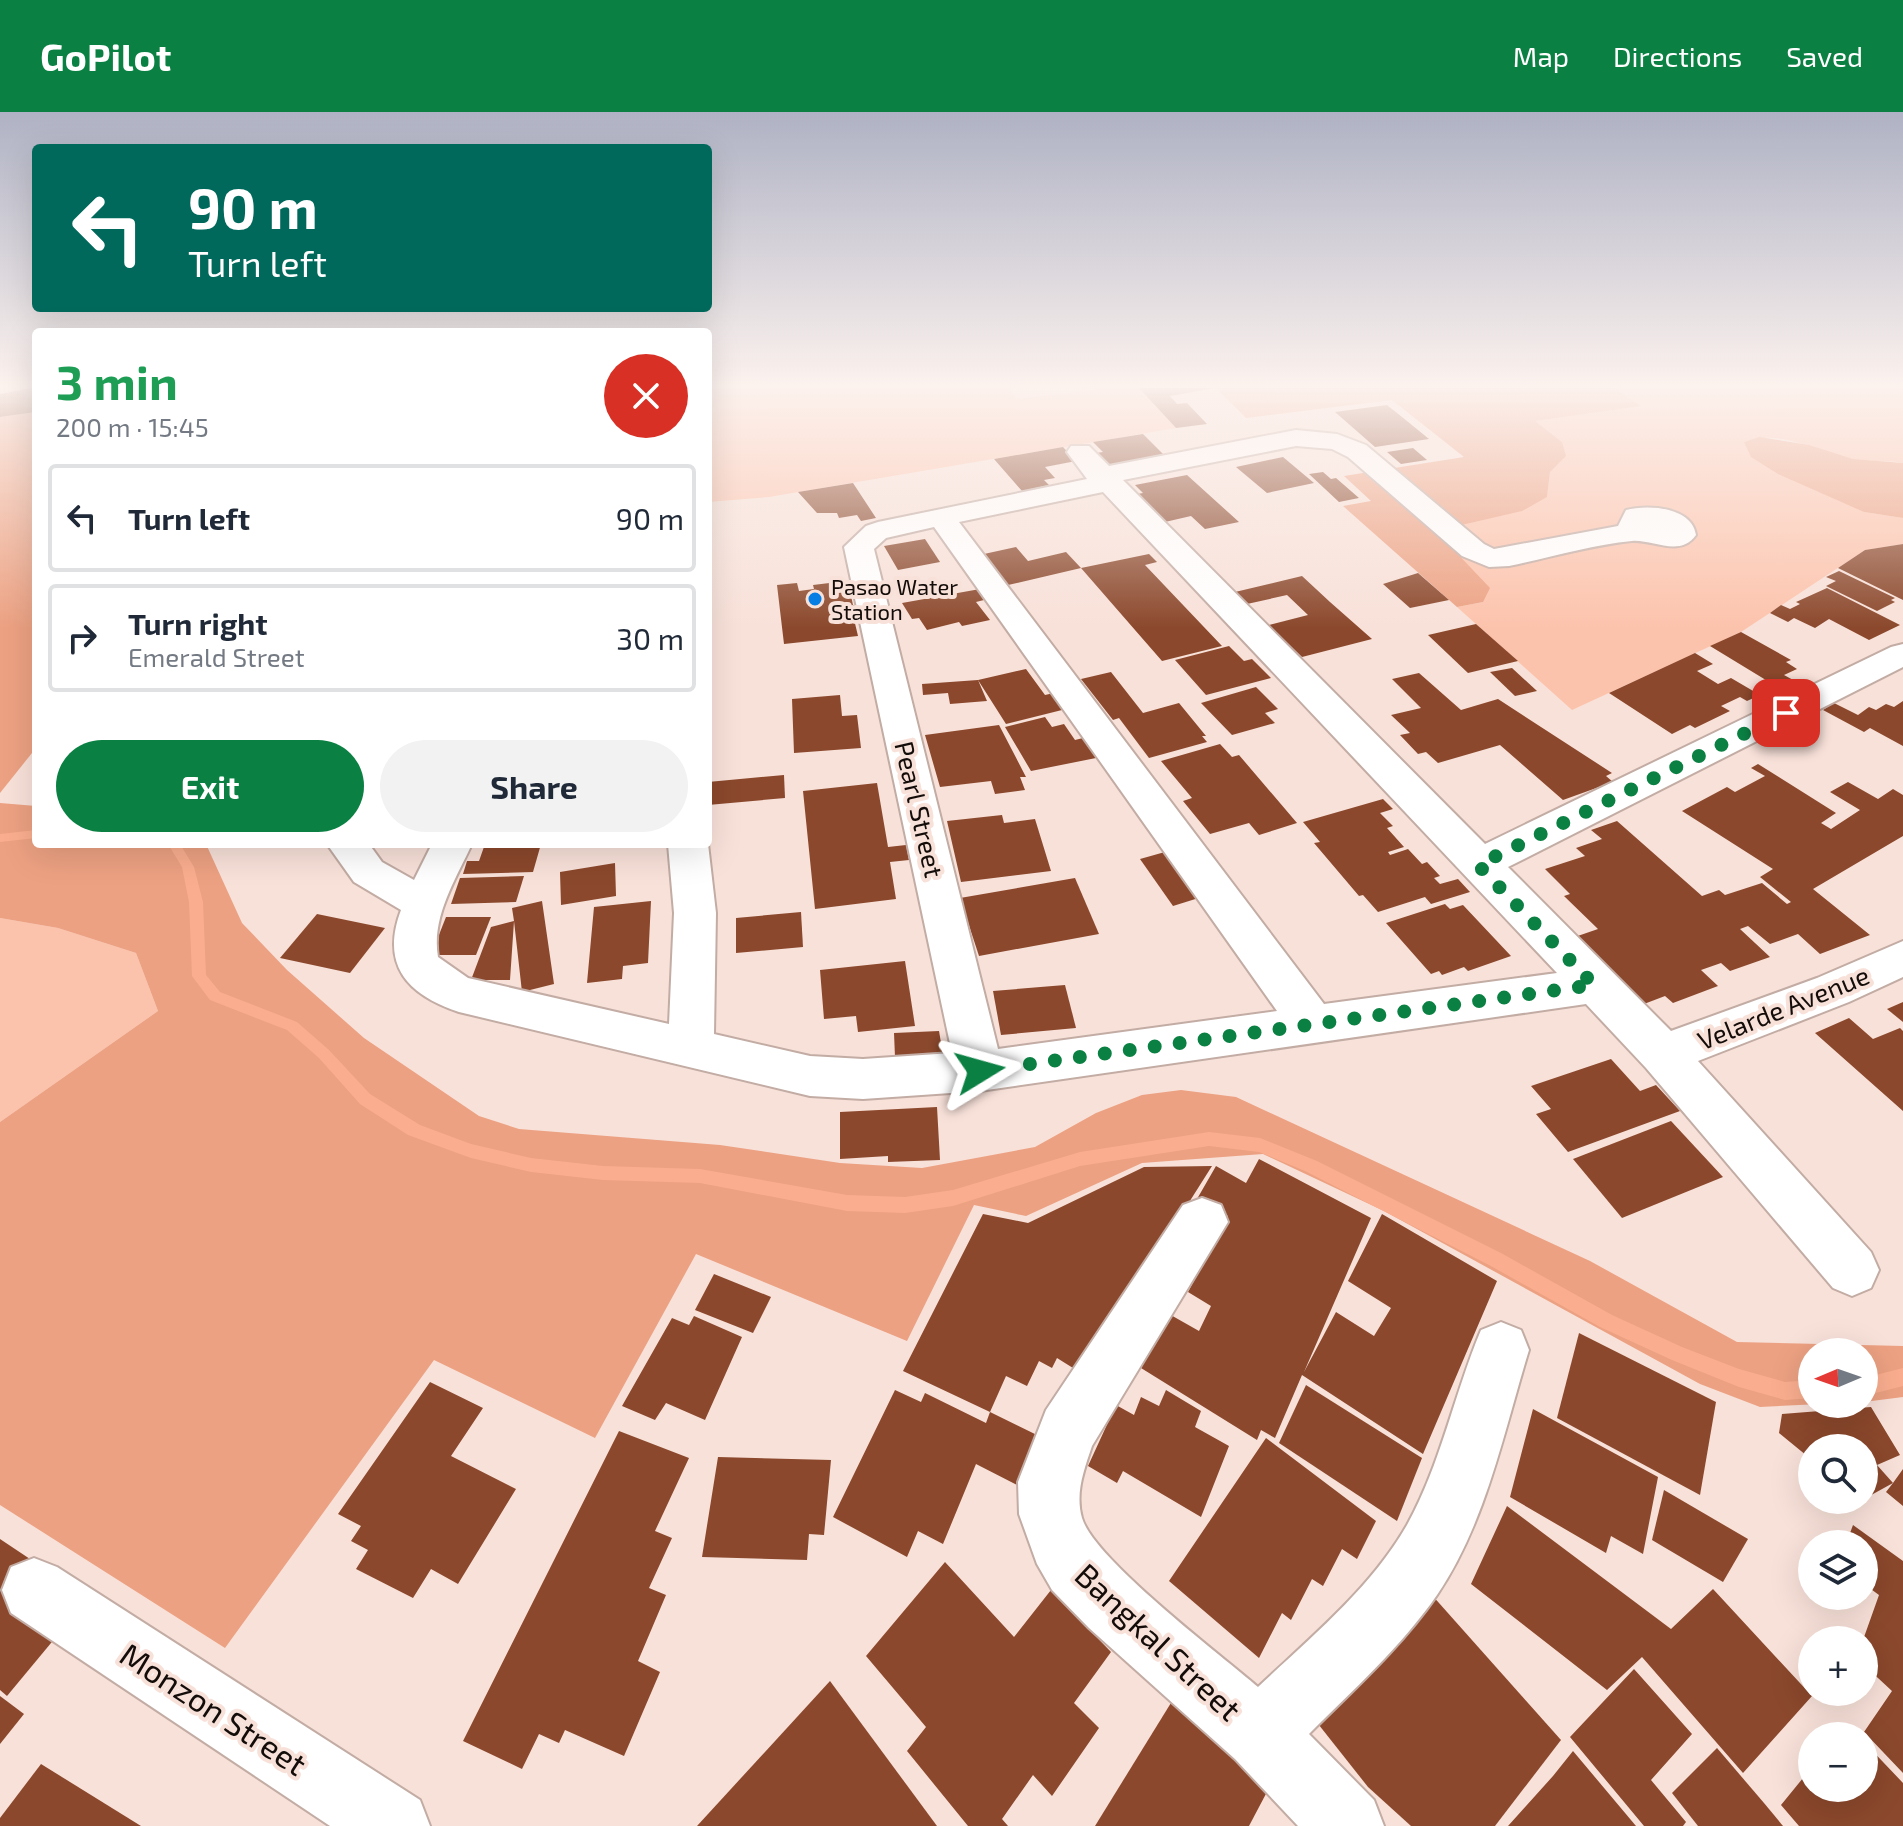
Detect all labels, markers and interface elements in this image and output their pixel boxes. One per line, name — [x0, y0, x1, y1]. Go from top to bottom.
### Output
text: GoPilot — [40, 33, 171, 79]
text: Map — [1513, 39, 1569, 73]
text: Directions — [1613, 39, 1742, 73]
text: Saved — [1786, 39, 1863, 73]
text: 90 m — [188, 173, 318, 240]
icon: left — [56, 176, 160, 280]
text: Turn left — [188, 241, 327, 284]
text: 3 min — [56, 352, 178, 410]
button: close — [604, 354, 688, 438]
text: 200 m · 15:45 — [56, 411, 209, 442]
icon: left — [60, 496, 104, 540]
text: Turn left — [128, 500, 250, 536]
text: 90 m — [616, 500, 684, 536]
place label: Pasao Water Station — [831, 573, 958, 624]
marker: Pasao Water Station — [806, 590, 824, 608]
text: Turn right — [128, 605, 268, 641]
icon: right — [60, 616, 104, 660]
text: 30 m — [616, 620, 684, 656]
text: Emerald Street — [128, 641, 305, 672]
pin — [1752, 679, 1820, 747]
icon: arrive — [1764, 691, 1808, 735]
street label: Pearl Street — [889, 738, 951, 880]
button: Exit — [56, 740, 364, 832]
button: Share — [380, 740, 688, 832]
street label: Velarde Avenue — [1693, 959, 1873, 1055]
position arrow — [938, 1029, 1022, 1113]
north arrow — [1798, 1338, 1878, 1418]
map controls — [1798, 1338, 1878, 1802]
button: search — [1798, 1434, 1878, 1514]
button: layers — [1798, 1530, 1878, 1610]
street label: Bangkal Street — [1068, 1555, 1250, 1727]
button: + — [1798, 1626, 1878, 1706]
street label: Monzon Street — [114, 1634, 314, 1782]
button: − — [1798, 1722, 1878, 1802]

